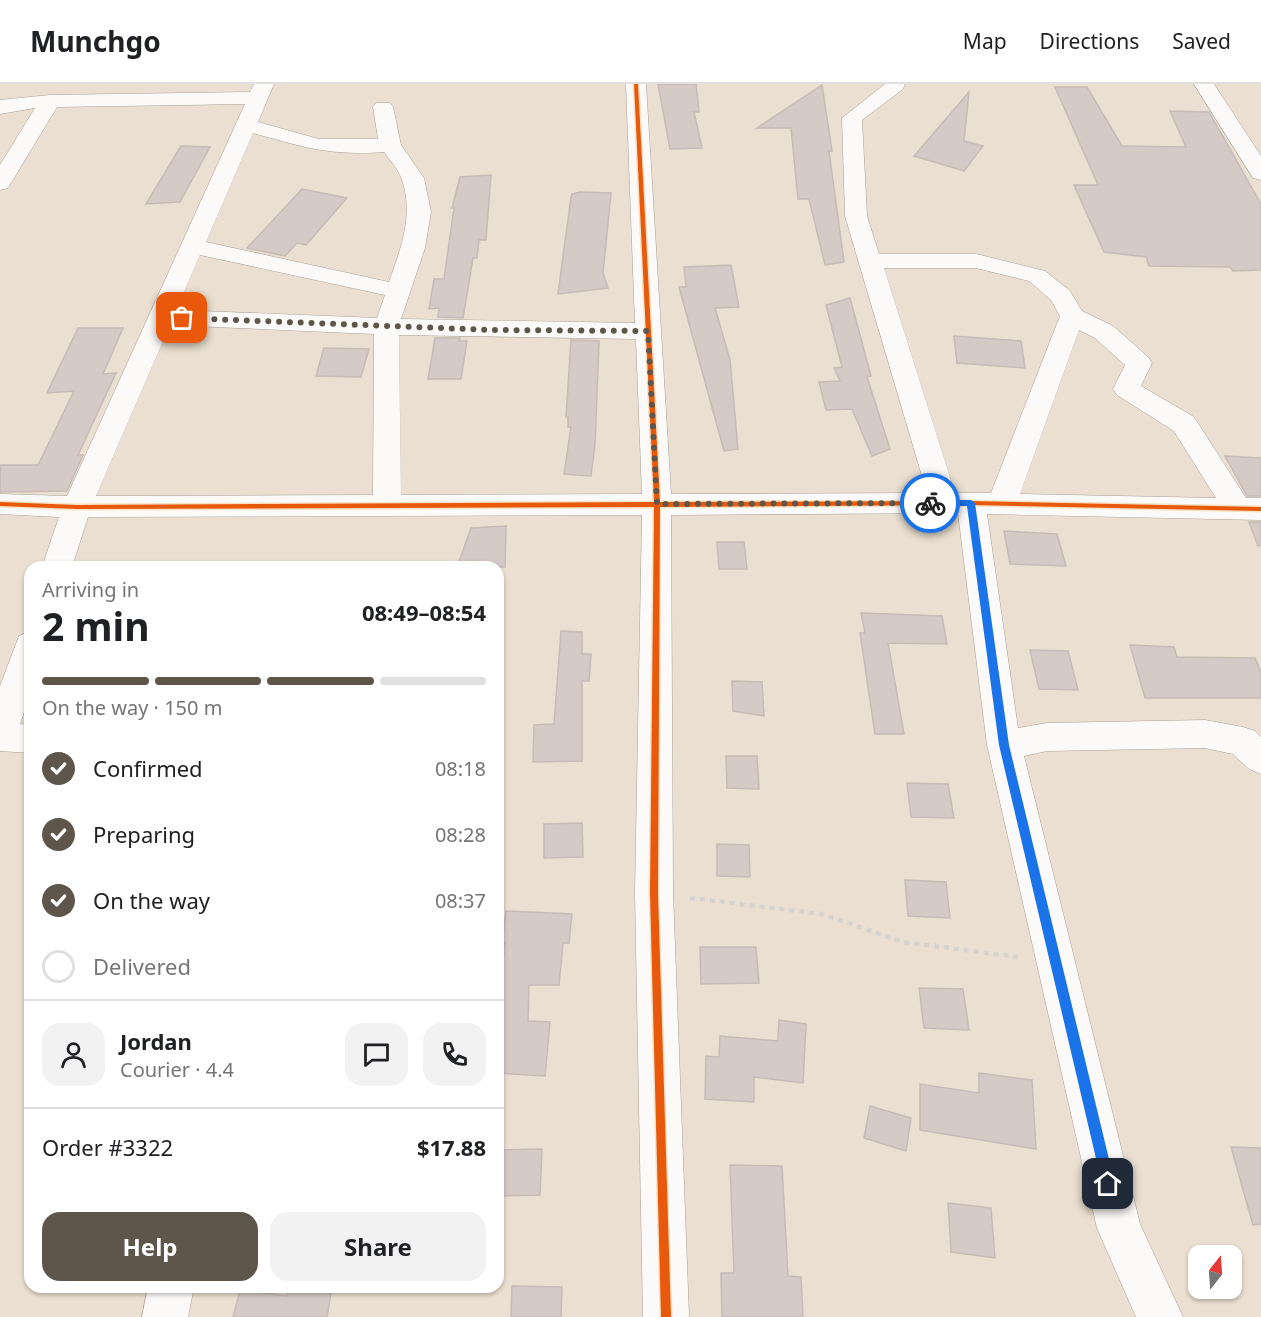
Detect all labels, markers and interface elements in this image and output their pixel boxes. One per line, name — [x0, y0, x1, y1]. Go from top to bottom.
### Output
text: Munchgo — [30, 22, 161, 60]
text: Map — [963, 27, 1007, 55]
text: Directions — [1040, 27, 1139, 55]
text: Saved — [1172, 27, 1231, 55]
pin — [156, 292, 207, 343]
icon: bag — [165, 301, 198, 334]
courier — [900, 473, 960, 533]
icon: bike — [914, 487, 947, 520]
text: Arriving in — [42, 576, 139, 603]
text: 08:49–08:54 — [362, 597, 486, 627]
text: 2 min — [42, 599, 149, 652]
text: On the way · 150 m — [42, 694, 222, 721]
icon: check — [42, 752, 75, 785]
text: Confirmed — [93, 753, 203, 783]
text: 08:18 — [435, 755, 486, 782]
icon: check — [42, 818, 75, 851]
text: Preparing — [93, 819, 195, 849]
text: 08:28 — [435, 821, 486, 848]
icon: check — [42, 884, 75, 917]
text: On the way — [93, 885, 210, 915]
text: 08:37 — [435, 887, 486, 914]
text: Delivered — [93, 951, 191, 981]
button: person — [42, 1023, 105, 1086]
button: chat — [345, 1023, 408, 1086]
button: phone — [423, 1023, 486, 1086]
text: Jordan — [120, 1026, 192, 1056]
text: Courier · 4.4 — [120, 1056, 234, 1083]
text: Order #3322 — [42, 1132, 173, 1162]
text: $17.88 — [417, 1132, 486, 1162]
pin — [1082, 1158, 1133, 1209]
icon: home — [1091, 1167, 1124, 1200]
button: Help — [42, 1212, 258, 1281]
button: Share — [270, 1212, 486, 1281]
north arrow — [1188, 1245, 1242, 1299]
map controls — [1188, 1245, 1242, 1299]

